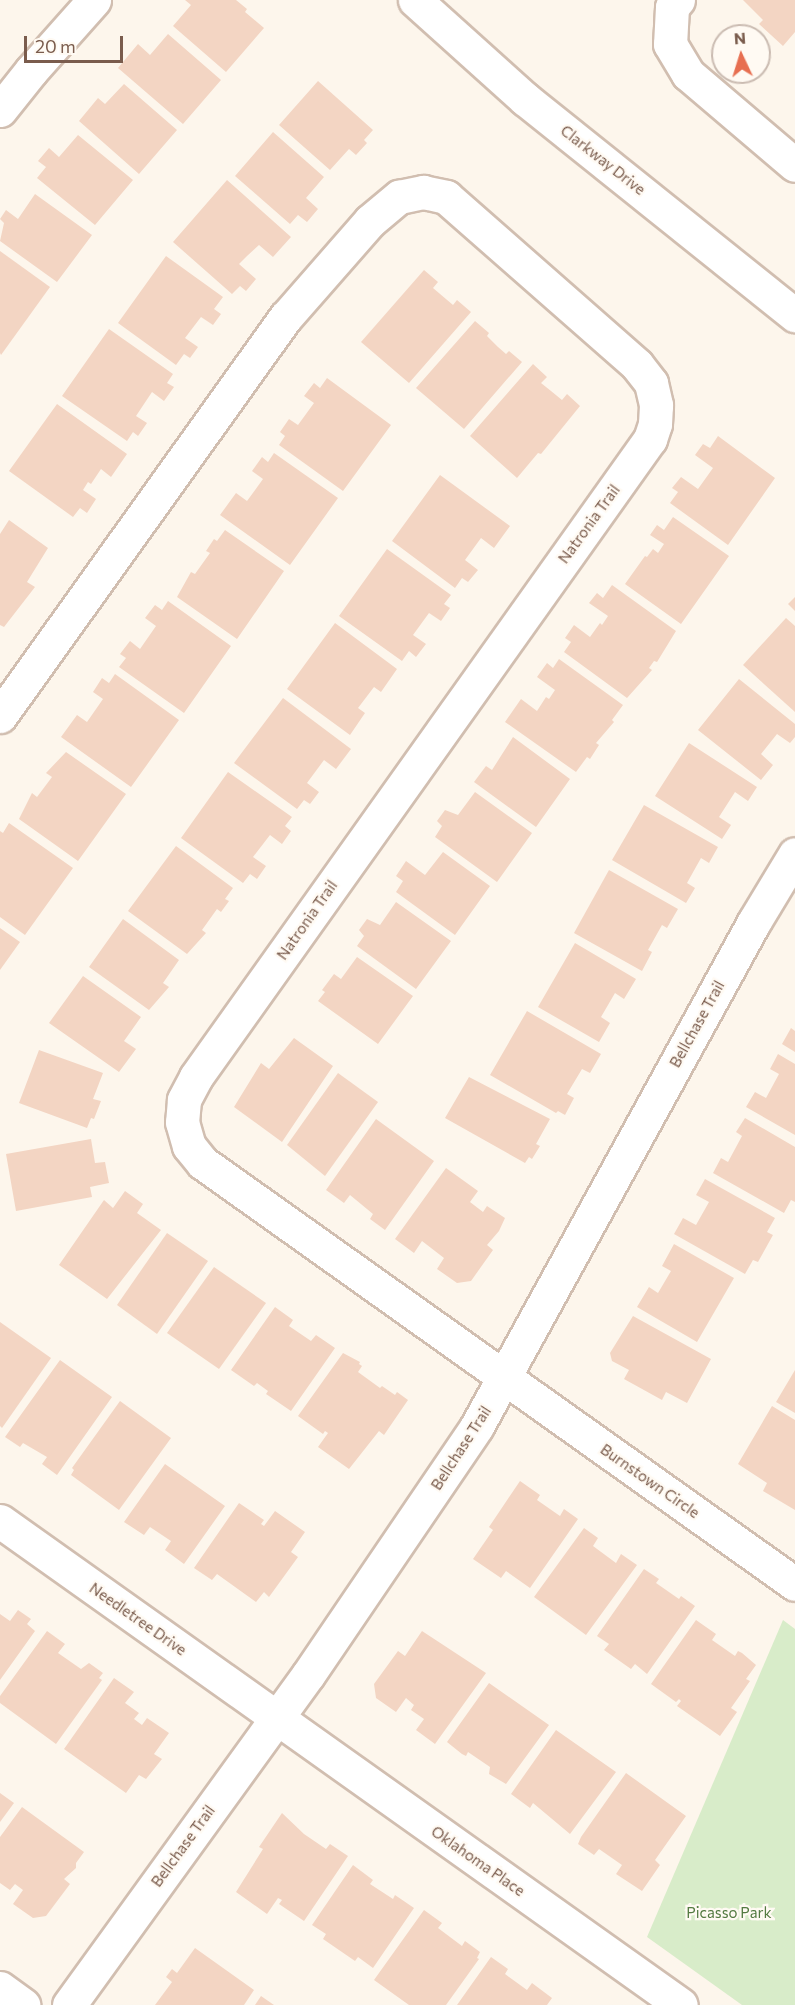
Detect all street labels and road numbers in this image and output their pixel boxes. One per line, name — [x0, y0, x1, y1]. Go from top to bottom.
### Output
street label: Clarkway Drive — [557, 121, 649, 199]
street label: Natronia Trail — [554, 481, 624, 567]
street label: Natronia Trail — [273, 877, 341, 963]
street label: Bellchase Trail — [666, 977, 728, 1071]
street label: Bellchase Trail — [427, 1403, 495, 1493]
street label: Burnstown Circle — [597, 1440, 703, 1522]
street label: Needletree Drive — [86, 1579, 190, 1659]
street label: Bellchase Trail — [147, 1802, 219, 1890]
street label: Oklahoma Place — [428, 1822, 528, 1900]

